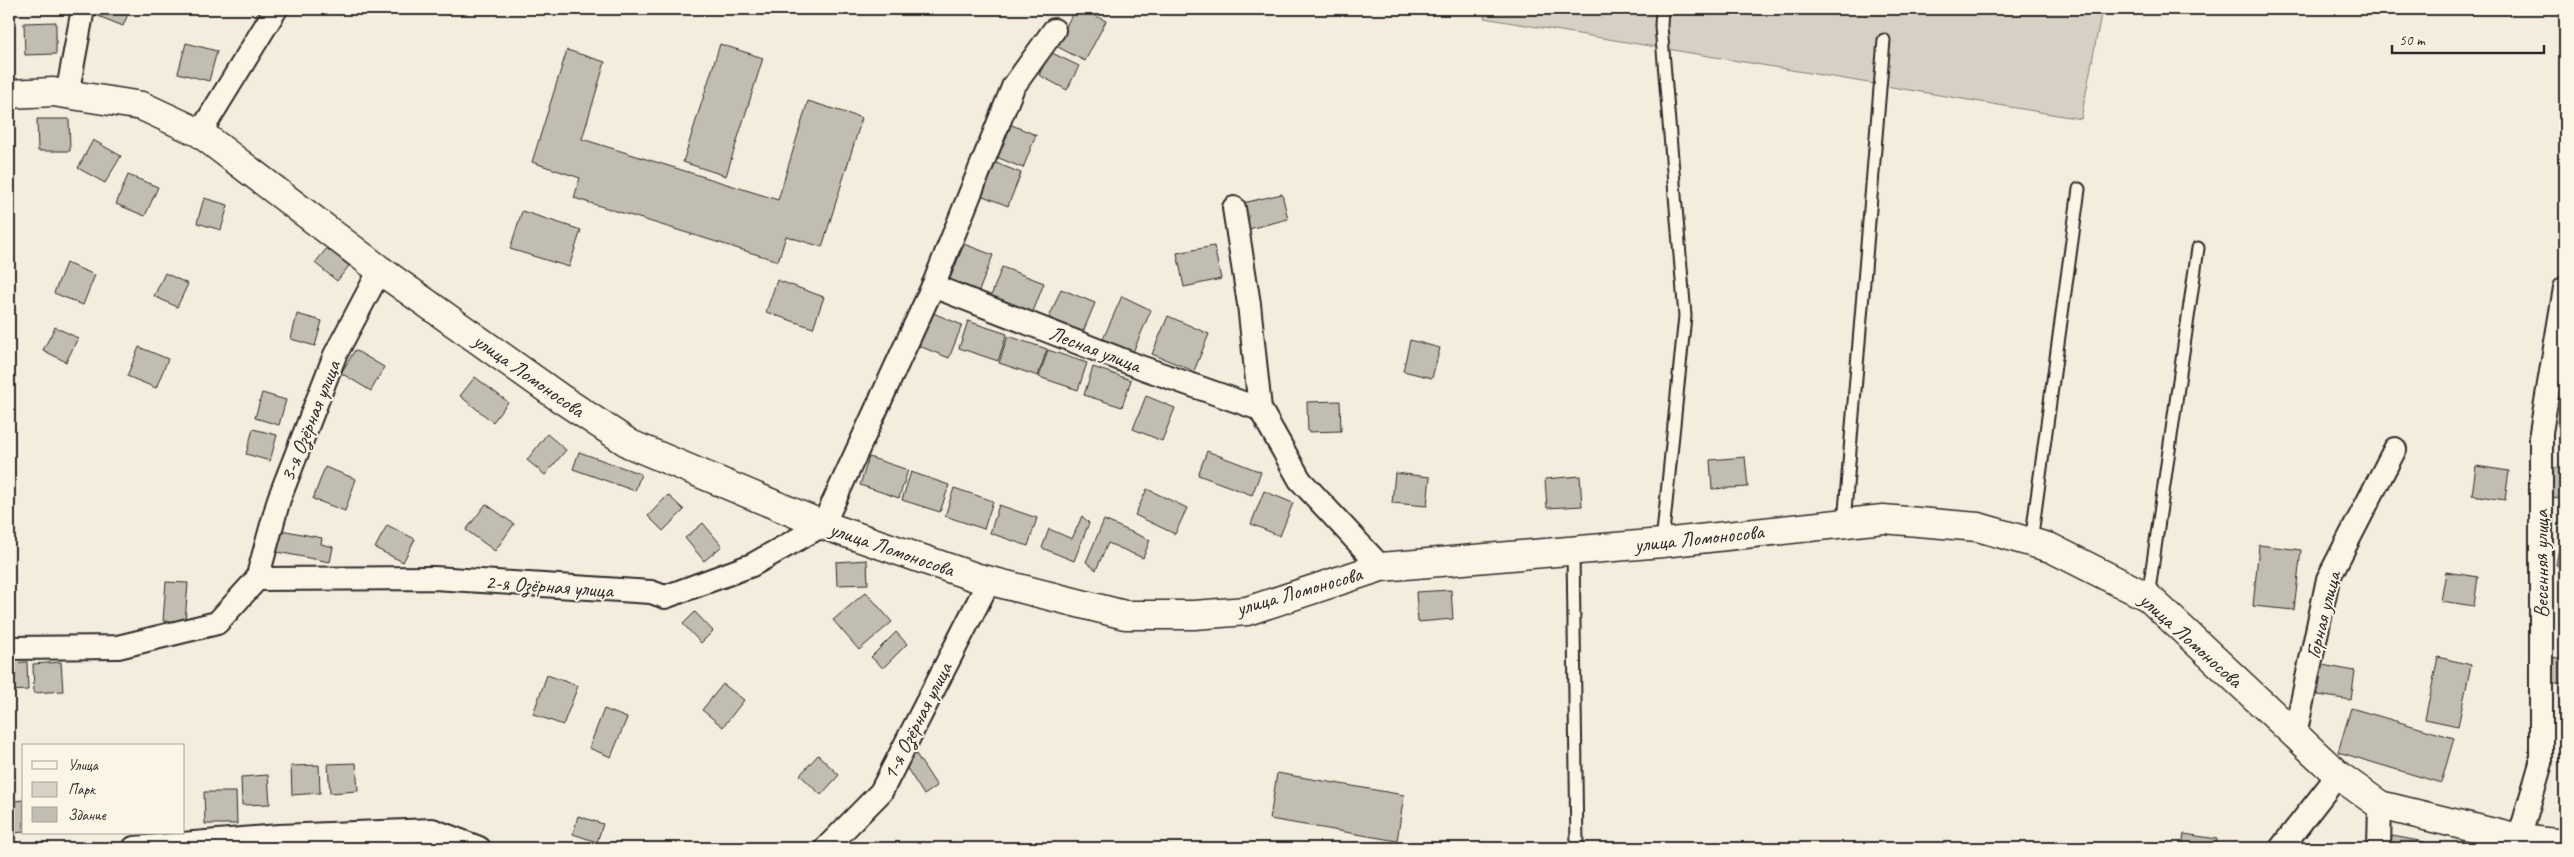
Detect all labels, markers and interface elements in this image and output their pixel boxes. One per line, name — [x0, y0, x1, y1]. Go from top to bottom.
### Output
scale bar — [2392, 22, 2544, 54]
text: 50 m — [2399, 31, 2426, 50]
street label: Лесная улица — [1046, 320, 1147, 379]
street label: улица Ломоносова — [467, 326, 591, 424]
street label: 3-я Озёрная улица — [274, 355, 348, 486]
street label: Весенняя улица — [2528, 508, 2554, 618]
street label: улица Ломоносова — [825, 515, 959, 583]
street label: улица Ломоносова — [1631, 518, 1766, 558]
street label: улица Ломоносова — [1231, 560, 1366, 622]
street label: Горная улица — [2300, 566, 2347, 661]
street label: 2-я Озёрная улица — [484, 569, 615, 605]
street label: улица Ломоносова — [2133, 586, 2249, 694]
street label: 1-я Озёрная улица — [876, 657, 959, 784]
legend — [22, 744, 185, 834]
text: Улица — [68, 756, 99, 775]
text: Парк — [68, 780, 96, 799]
text: Здание — [68, 806, 107, 825]

